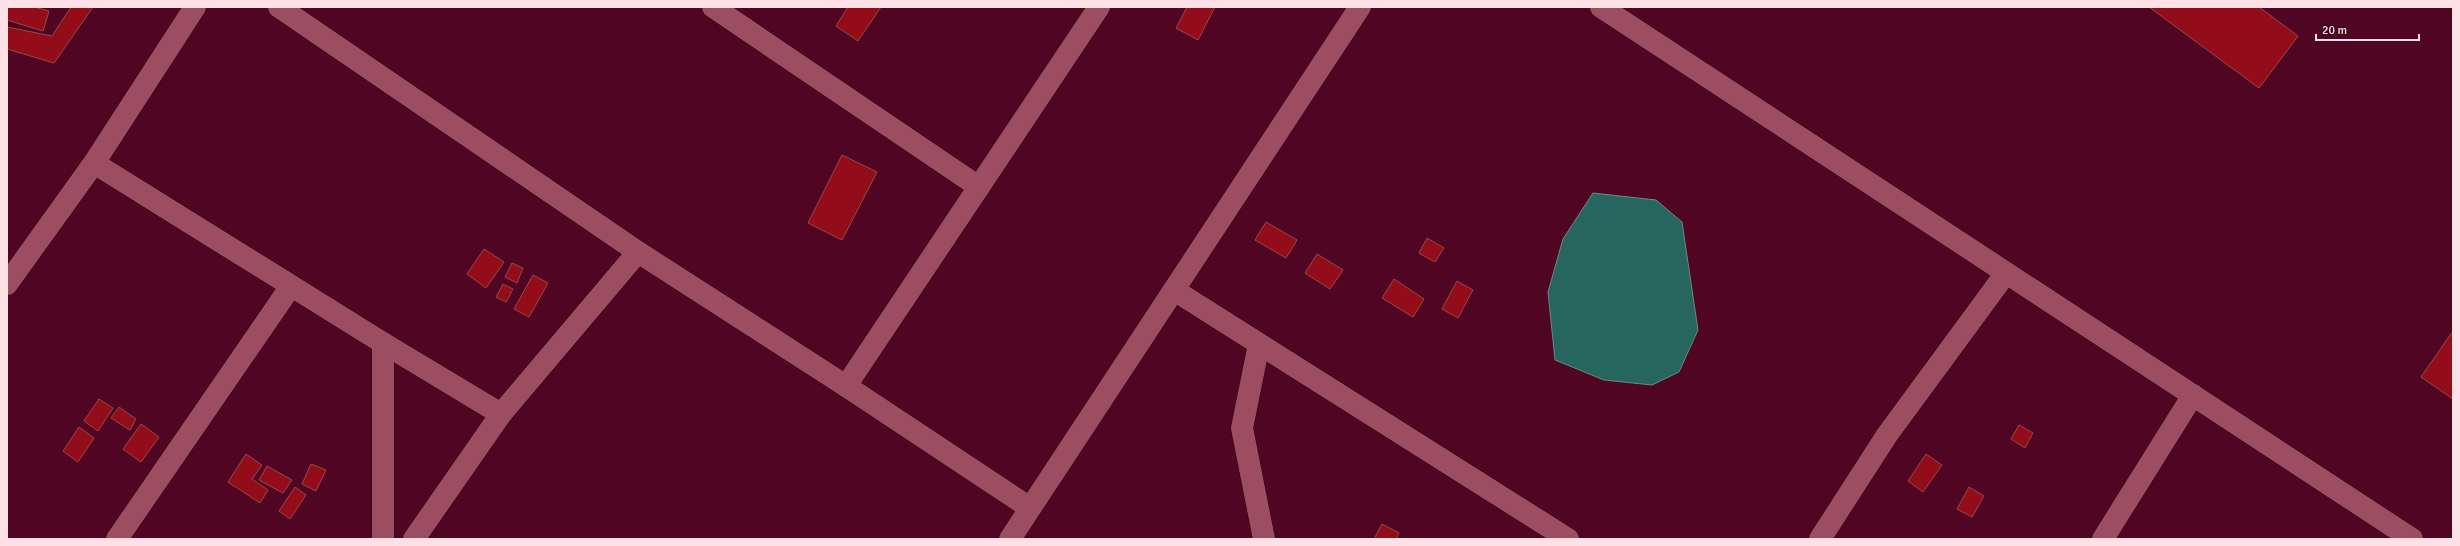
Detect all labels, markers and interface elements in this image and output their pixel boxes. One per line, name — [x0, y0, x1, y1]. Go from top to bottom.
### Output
scale bar — [2316, 16, 2419, 42]
text: 20 m — [2322, 23, 2347, 38]

